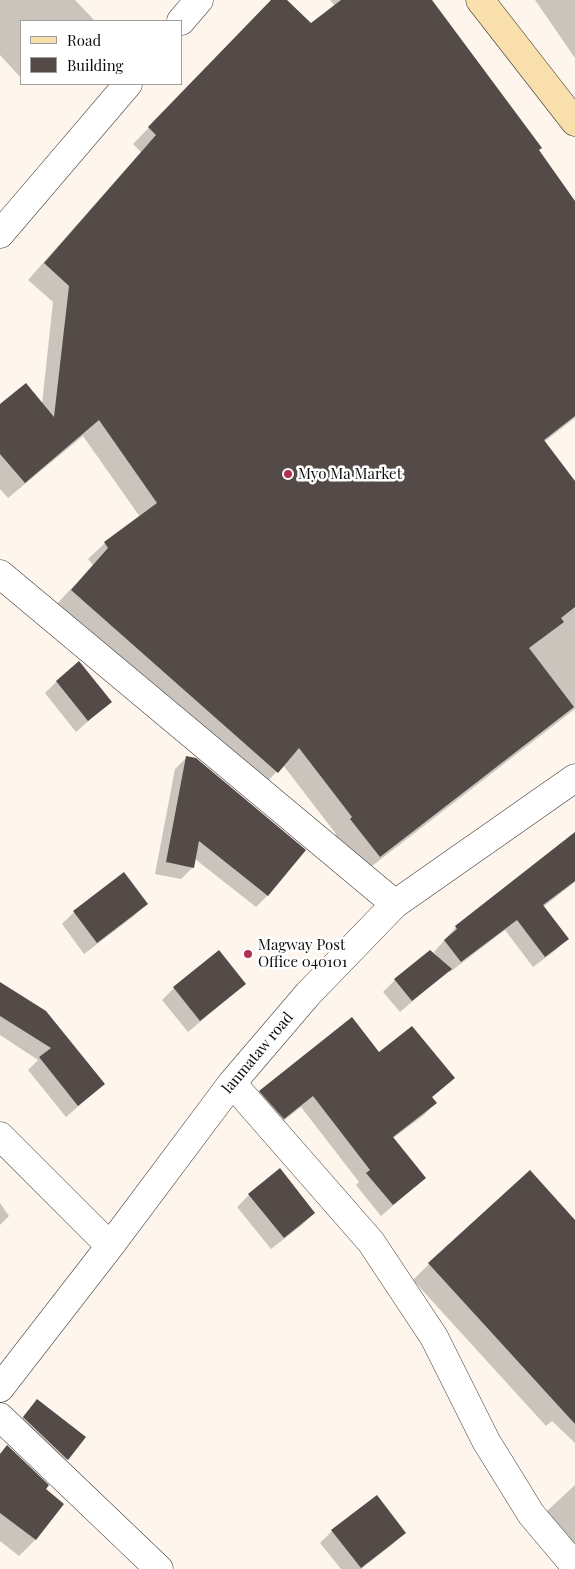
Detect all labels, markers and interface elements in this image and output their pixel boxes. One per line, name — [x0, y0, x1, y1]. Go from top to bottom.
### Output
legend — [20, 20, 182, 85]
text: Road — [67, 30, 101, 50]
text: Building — [67, 55, 123, 75]
place label: Myo Ma Market — [298, 465, 402, 483]
marker: Myo Ma Market — [282, 468, 294, 480]
place label: Magway Post Office 040101 — [258, 936, 347, 971]
marker: Magway Post Office 040101 — [242, 948, 254, 960]
street label: lanmataw road — [219, 1009, 297, 1097]

